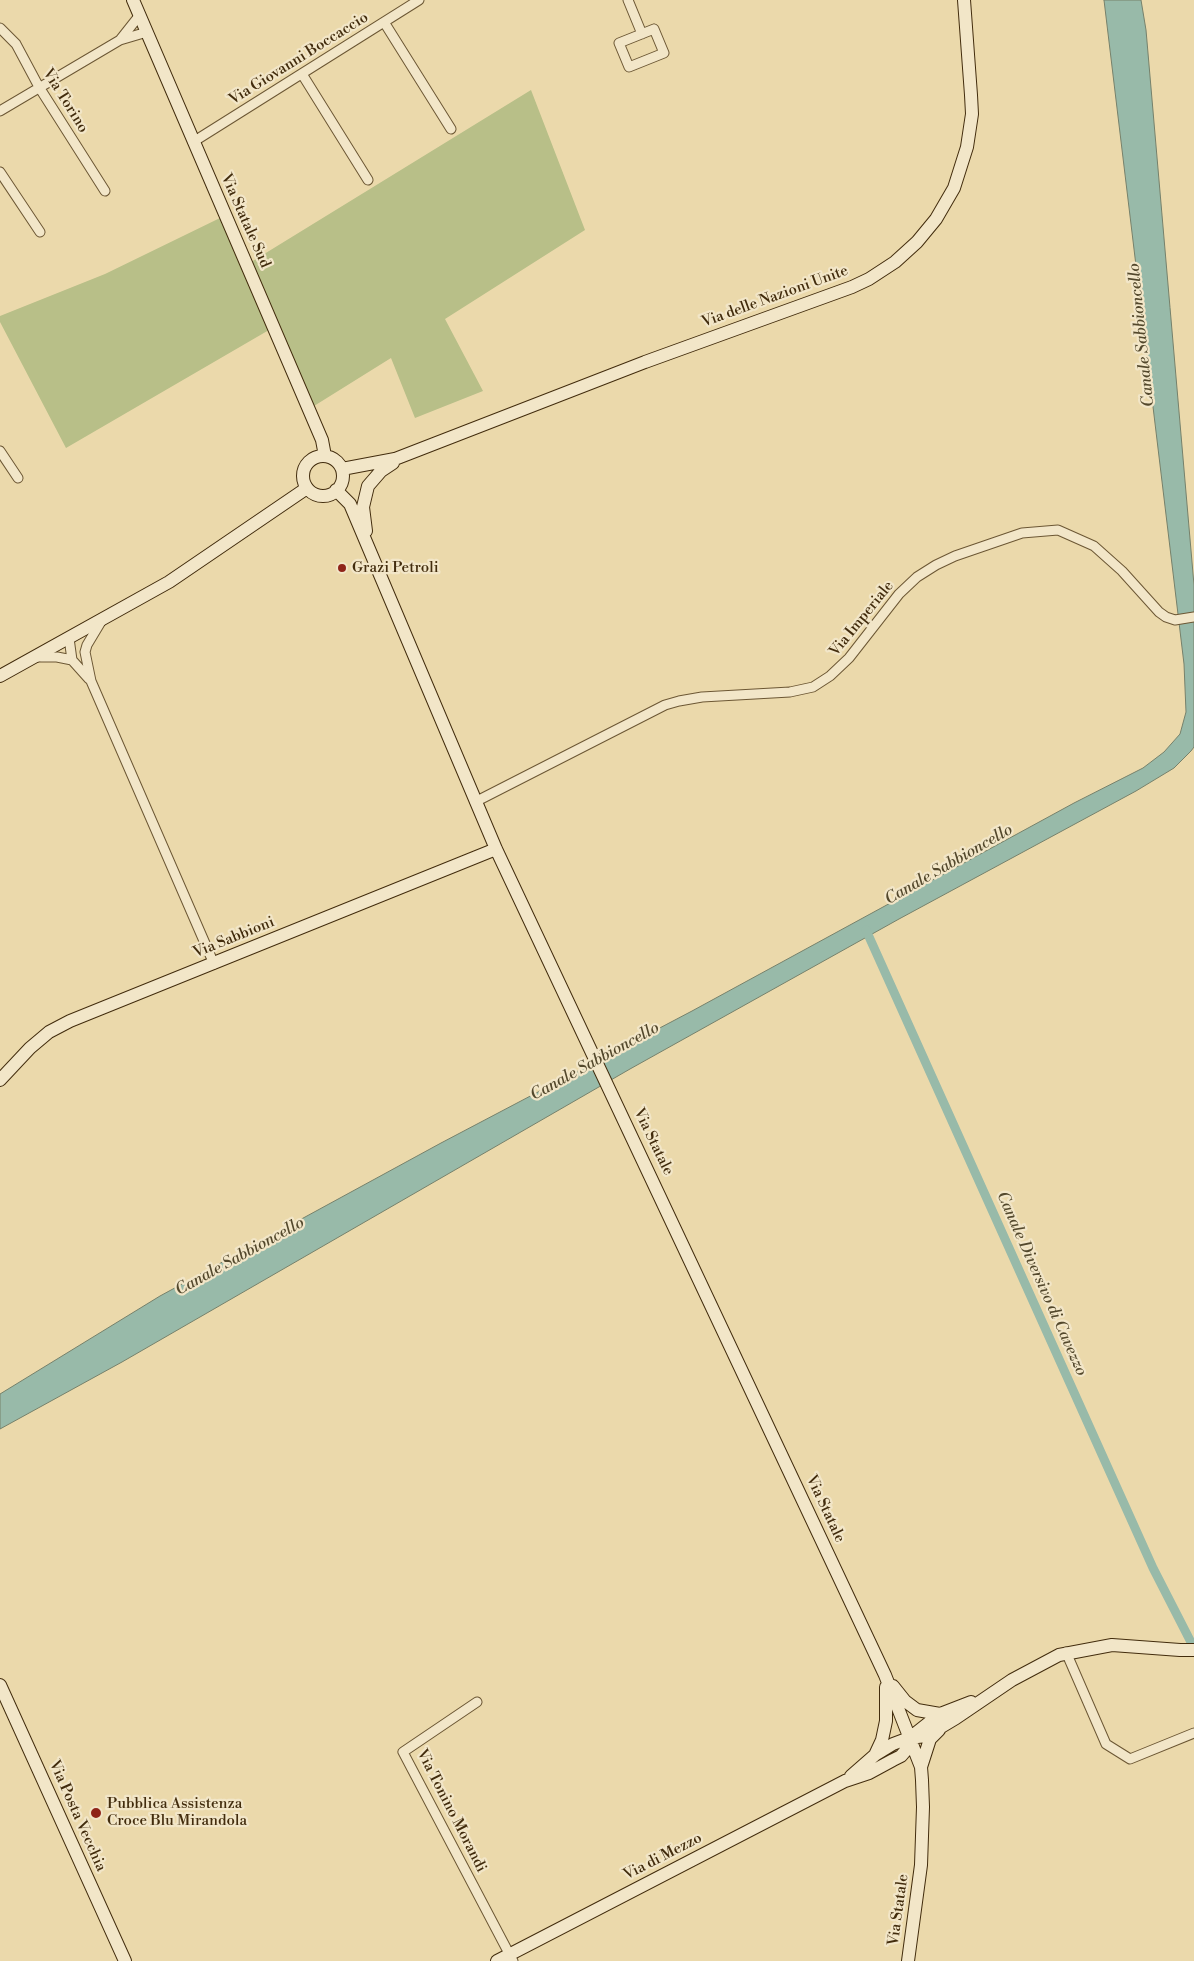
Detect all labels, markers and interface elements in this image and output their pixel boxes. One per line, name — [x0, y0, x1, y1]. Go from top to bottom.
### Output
street label: Via Giovanni Boccaccio — [226, 9, 372, 109]
street label: Via Torino — [38, 66, 92, 136]
street label: Via Statale Sud — [216, 171, 274, 271]
street label: Via delle Nazioni Unite — [699, 262, 851, 332]
water label: Canale Sabbioncello — [1125, 262, 1159, 408]
place label: Grazi Petroli — [352, 559, 439, 577]
marker: Grazi Petroli — [336, 562, 348, 574]
street label: Via Imperiale — [826, 578, 898, 660]
water label: Canale Sabbioncello — [882, 821, 1016, 909]
street label: Via Sabbioni — [191, 914, 277, 962]
water label: Canale Sabbioncello — [527, 1019, 663, 1105]
street label: Via Statale — [629, 1106, 677, 1178]
water label: Canale Diversivo di Cavezzo — [992, 1189, 1090, 1379]
water label: Canale Sabbioncello — [172, 1214, 308, 1300]
street label: Via Statale — [802, 1472, 848, 1546]
street label: Via Tonino Morandi — [412, 1747, 490, 1875]
street label: Via Posta Vecchia — [44, 1758, 110, 1874]
place label: Pubblica Assistenza Croce Blu Mirandola — [107, 1795, 247, 1830]
marker: Pubblica Assistenza Croce Blu Mirandola — [89, 1806, 103, 1820]
street label: Via di Mezzo — [621, 1830, 705, 1884]
street label: Via Statale — [885, 1873, 913, 1947]

